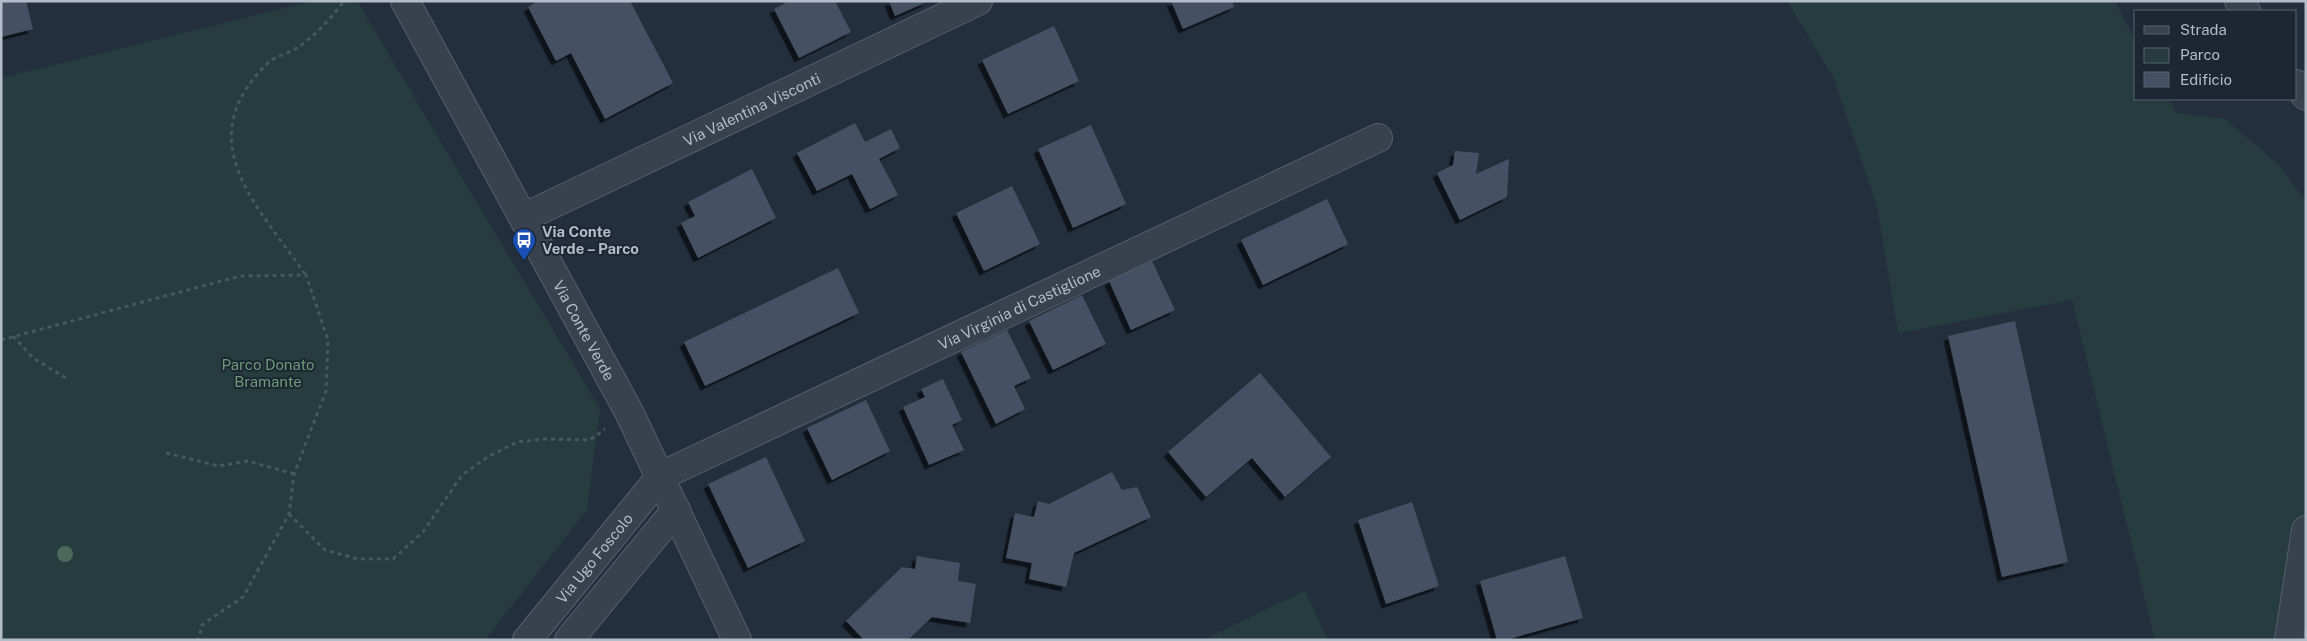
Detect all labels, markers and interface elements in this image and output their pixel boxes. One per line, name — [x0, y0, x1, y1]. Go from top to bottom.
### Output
legend — [2134, 10, 2297, 100]
text: Strada — [2180, 21, 2227, 38]
text: Parco — [2180, 46, 2220, 63]
street label: Via Valentina Visconti — [680, 69, 823, 149]
text: Edificio — [2180, 71, 2232, 88]
place label: Via Conte Verde – Parco — [542, 223, 639, 257]
bus stop icon: Via Conte Verde – Parco — [511, 227, 537, 261]
street label: Via Virginia di Castiglione — [935, 262, 1103, 353]
street label: Via Conte Verde — [550, 277, 619, 383]
park label: Parco Donato Bramante — [221, 356, 315, 390]
street label: Via Ugo Foscolo — [552, 510, 636, 606]

